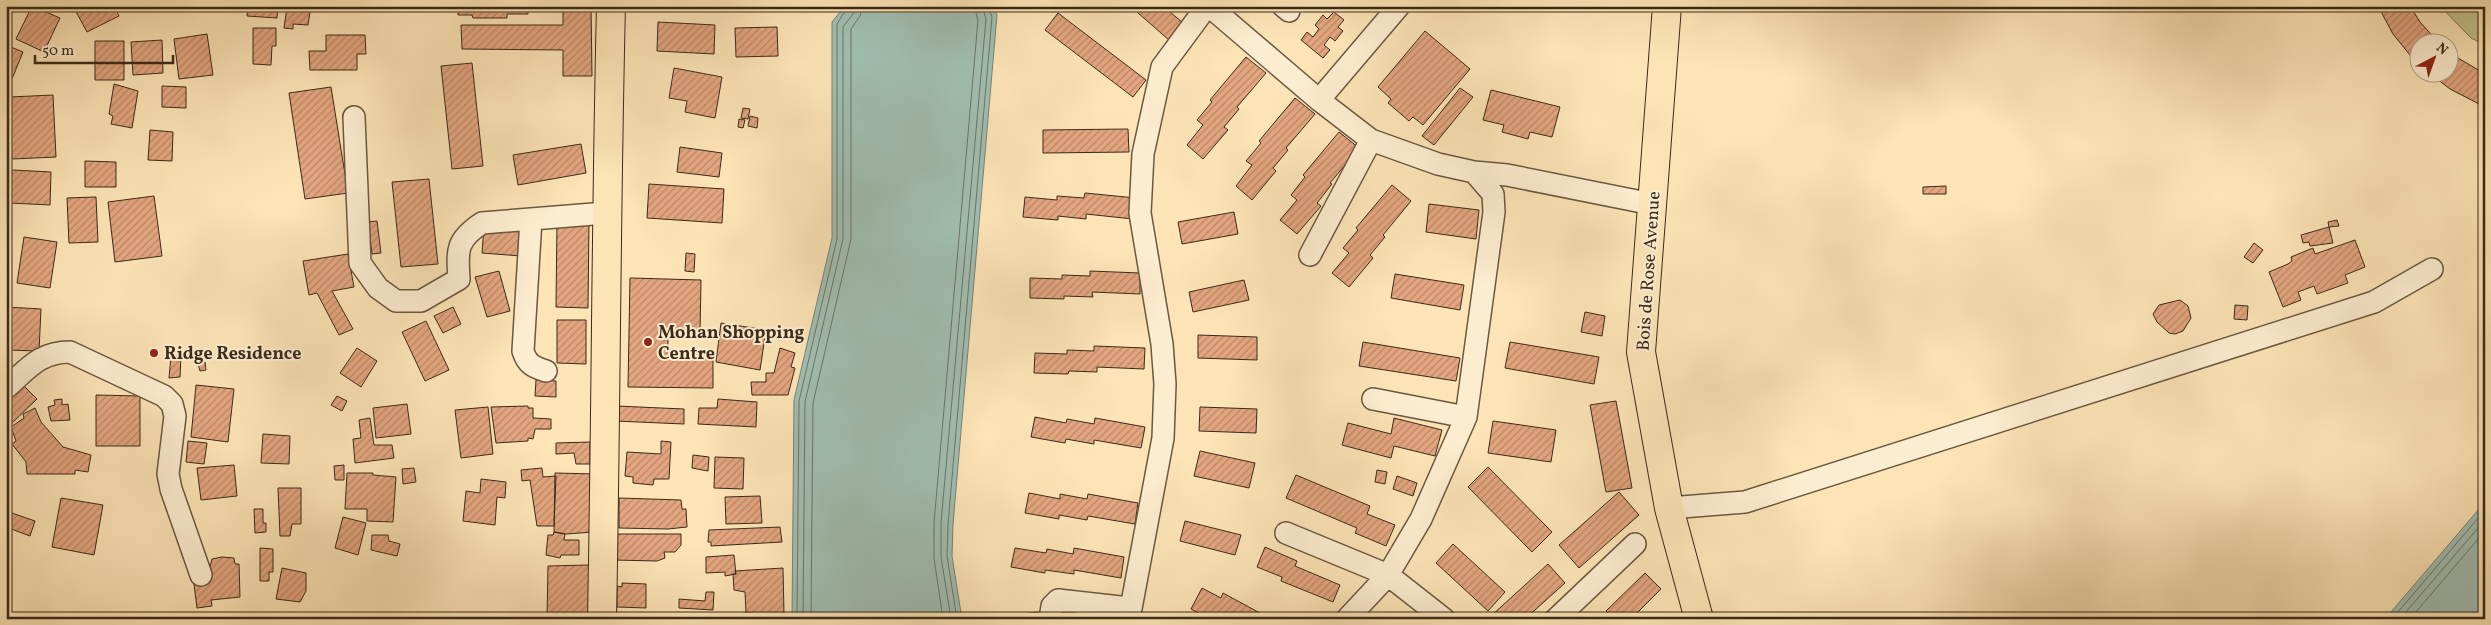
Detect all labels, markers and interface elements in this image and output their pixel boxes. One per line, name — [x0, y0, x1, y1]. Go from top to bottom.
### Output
scale bar — [35, 32, 172, 64]
north arrow — [2408, 32, 2458, 82]
text: N — [2431, 39, 2452, 60]
text: 50 m — [42, 41, 74, 62]
street label: Bois de Rose Avenue — [1631, 190, 1668, 352]
place label: Mohan Shopping Centre — [658, 321, 805, 367]
marker: Mohan Shopping Centre — [642, 336, 654, 348]
place label: Ridge Residence — [164, 342, 301, 367]
marker: Ridge Residence — [148, 347, 160, 359]

